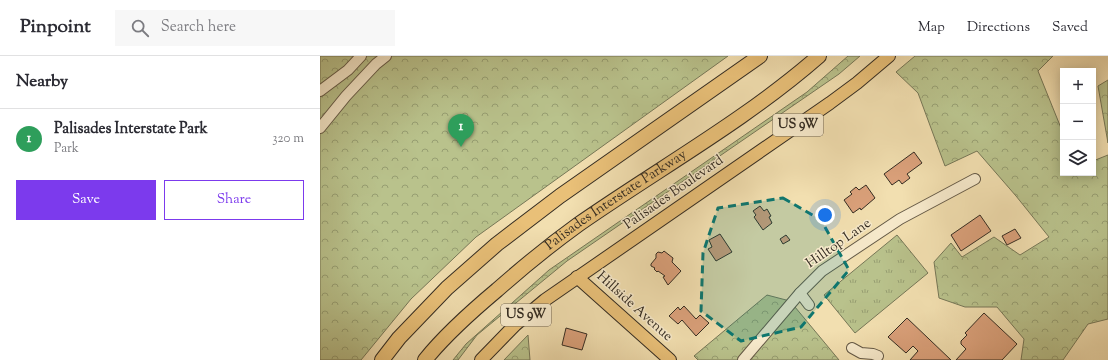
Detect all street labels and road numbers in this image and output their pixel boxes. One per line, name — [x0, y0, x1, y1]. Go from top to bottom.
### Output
road number: US 9W — [773, 114, 823, 136]
street label: Palisades Interstate Parkway — [541, 145, 691, 256]
street label: Palisades Boulevard — [620, 151, 728, 235]
street label: Hilltop Lane — [802, 214, 876, 274]
street label: Hillside Avenue — [592, 267, 676, 347]
road number: US 9W — [501, 304, 551, 326]

